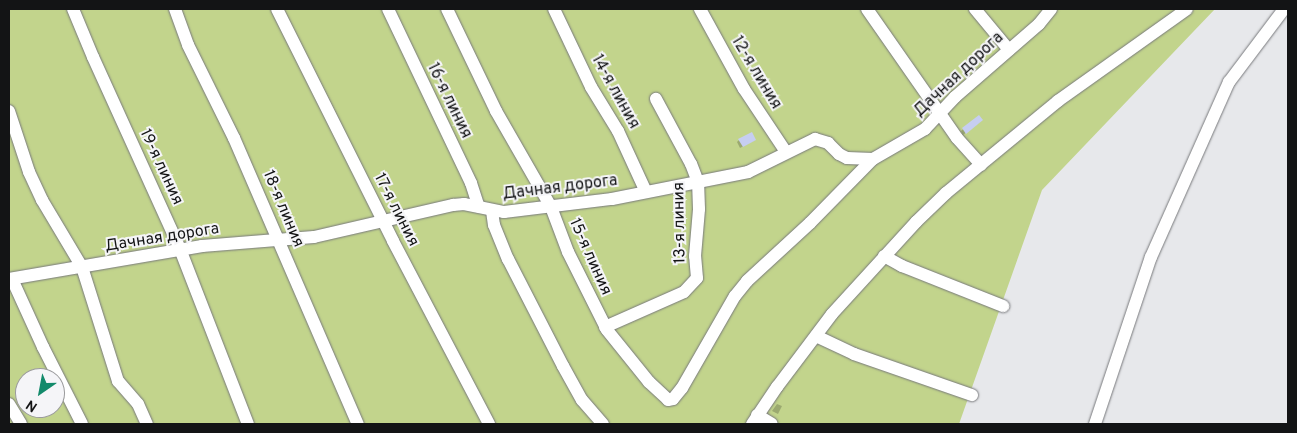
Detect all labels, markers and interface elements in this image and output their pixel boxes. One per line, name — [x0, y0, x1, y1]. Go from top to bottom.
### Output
street label: Дачная дорога — [910, 29, 1008, 121]
street label: 12-я линия — [727, 33, 785, 113]
street label: 14-я линия — [587, 52, 643, 132]
street label: 16-я линия — [422, 60, 476, 142]
street label: 19-я линия — [135, 126, 187, 208]
street label: 18-я линия — [258, 168, 308, 250]
street label: 17-я линия — [369, 170, 423, 250]
street label: Дачная дорога — [502, 171, 618, 205]
street label: 13-я линия — [670, 182, 690, 264]
street label: 15-я линия — [565, 216, 615, 298]
street label: Дачная дорога — [104, 220, 220, 256]
north arrow — [15, 368, 65, 418]
text: N — [23, 395, 41, 415]

